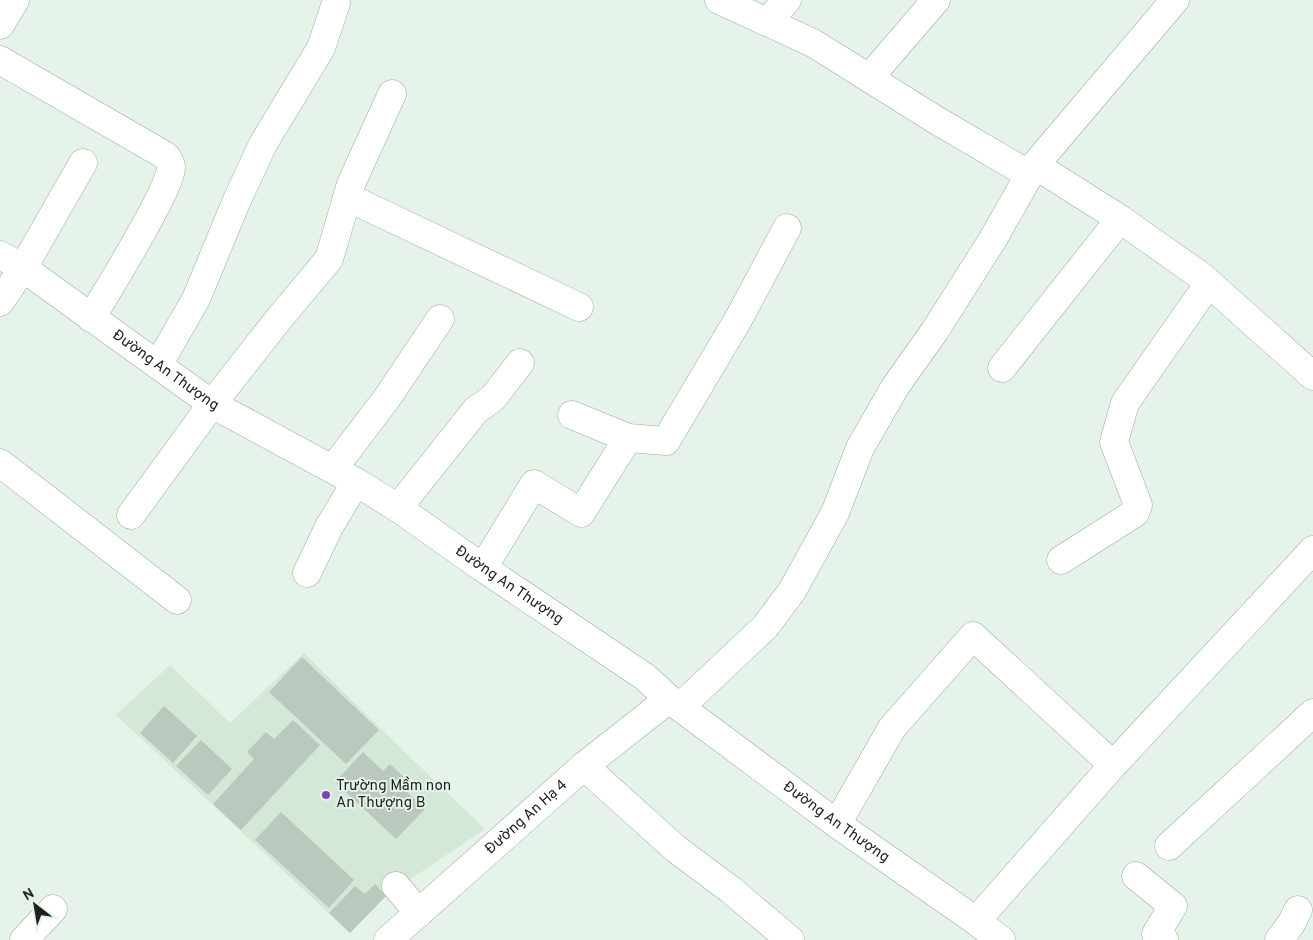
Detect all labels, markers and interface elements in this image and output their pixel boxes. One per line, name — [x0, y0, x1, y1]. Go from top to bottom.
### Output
street label: Đường An Thượng — [108, 326, 222, 415]
street label: Đường An Thượng — [451, 542, 567, 629]
place label: Trường Mầm non An Thượng B — [336, 776, 451, 813]
street label: Đường An Hạ 4 — [481, 776, 571, 859]
street label: Đường An Thượng — [779, 777, 893, 867]
marker: Trường Mầm non An Thượng B — [320, 789, 332, 801]
north arrow — [10, 880, 60, 930]
text: N — [20, 885, 38, 905]

